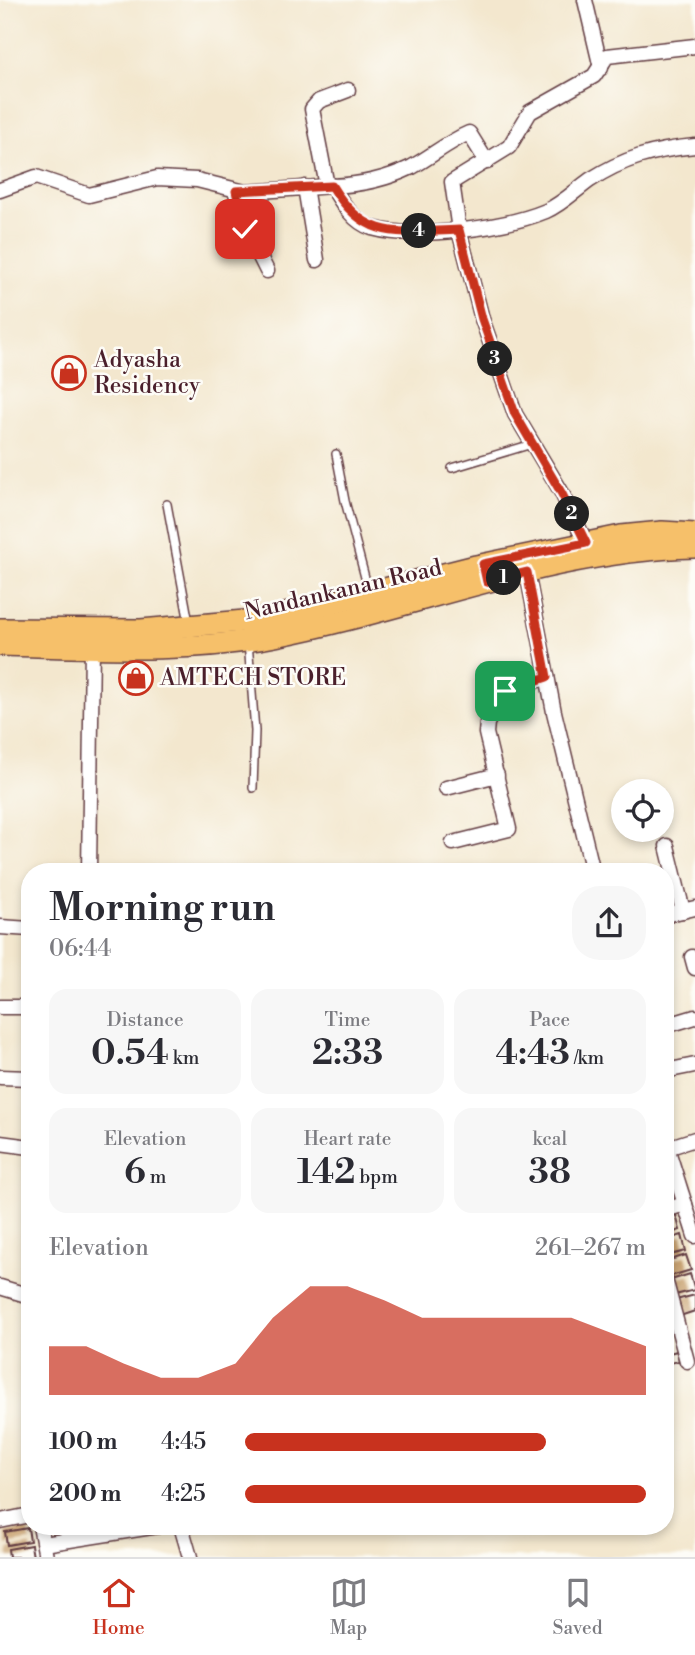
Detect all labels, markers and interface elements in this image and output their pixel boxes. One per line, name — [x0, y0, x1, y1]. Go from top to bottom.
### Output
pin — [215, 199, 275, 259]
icon: check — [226, 210, 264, 248]
pin: 4 — [402, 214, 436, 248]
text: 4 — [412, 218, 425, 242]
pin: 3 — [477, 342, 512, 376]
place label: Adyasha Residency — [93, 346, 201, 400]
text: 3 — [489, 346, 500, 370]
shop icon: Adyasha Residency — [50, 354, 88, 392]
pin: 2 — [554, 496, 590, 532]
text: 2 — [566, 501, 577, 525]
street label: Nandankanan Road — [241, 554, 445, 626]
pin: 1 — [486, 560, 522, 596]
text: 1 — [499, 565, 508, 589]
shop icon: AMTECH STORE — [117, 659, 155, 697]
pin — [475, 661, 535, 721]
place label: AMTECH STORE — [159, 664, 346, 692]
icon: arrive — [486, 672, 524, 710]
map controls — [611, 779, 674, 842]
button: locate — [611, 779, 674, 842]
text: Morning run — [49, 885, 275, 932]
button: share — [572, 886, 646, 960]
text: 06:44 — [49, 935, 111, 963]
text: Distance — [107, 1008, 184, 1032]
text: Time — [325, 1008, 370, 1032]
text: Pace — [529, 1008, 570, 1032]
text: 0.54 — [91, 1032, 169, 1075]
text: 2:33 — [312, 1032, 383, 1075]
text: 4:43 — [495, 1032, 570, 1075]
text: km — [169, 1046, 199, 1070]
text: /km — [570, 1046, 604, 1070]
text: Elevation — [104, 1127, 186, 1151]
text: Heart rate — [304, 1127, 391, 1151]
text: kcal — [533, 1127, 567, 1151]
text: 6 — [124, 1151, 146, 1194]
text: 142 — [297, 1151, 356, 1194]
text: 38 — [529, 1151, 571, 1194]
text: m — [146, 1165, 166, 1189]
text: bpm — [356, 1165, 398, 1189]
text: Elevation — [49, 1234, 149, 1262]
text: 261–267 m — [535, 1234, 646, 1262]
text: 100 m — [49, 1428, 117, 1456]
text: 4:45 — [161, 1428, 206, 1456]
text: 200 m — [49, 1480, 121, 1508]
text: 4:25 — [161, 1480, 206, 1508]
tab: Home — [92, 1574, 145, 1640]
tab: Map — [330, 1574, 368, 1640]
tab: Saved — [553, 1574, 602, 1640]

